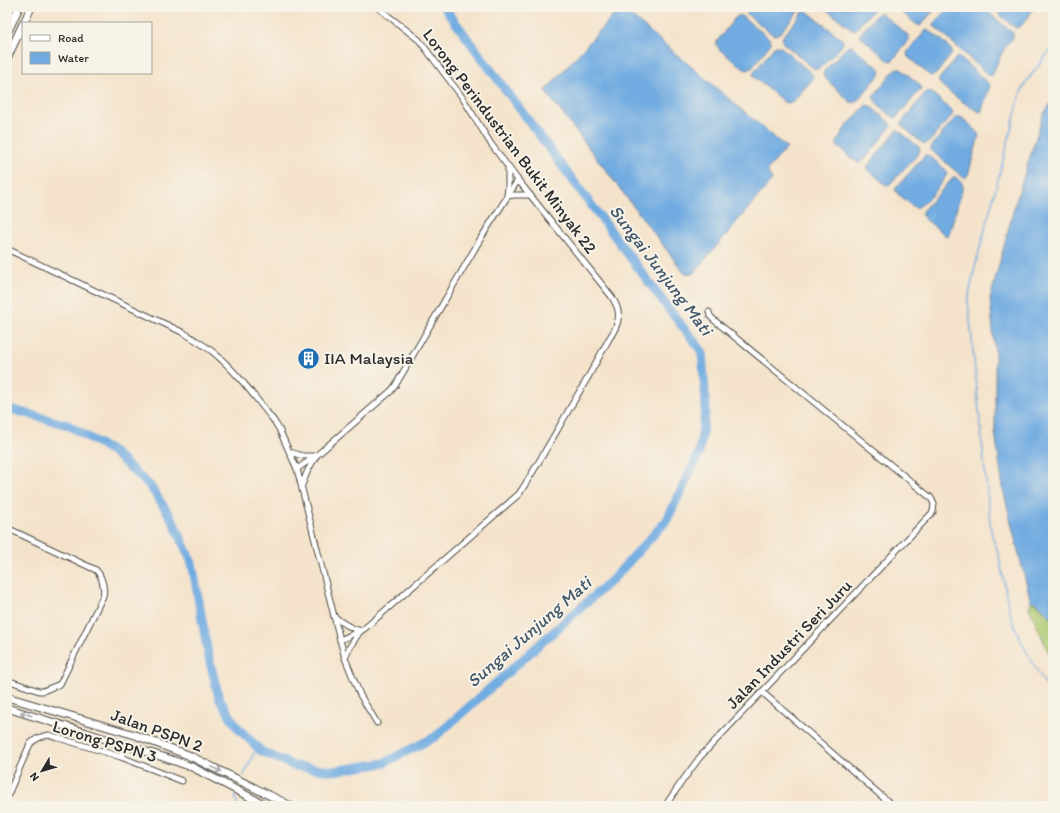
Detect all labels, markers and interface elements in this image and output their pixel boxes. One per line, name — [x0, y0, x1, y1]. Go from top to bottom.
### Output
legend — [22, 22, 152, 74]
street label: Lorong Perindustrian Bukit Minyak 22 — [419, 25, 601, 257]
text: Road — [58, 31, 84, 45]
text: Water — [58, 51, 89, 65]
water label: Sungai Junjung Mati — [605, 200, 719, 341]
building icon: IIA Malaysia — [296, 345, 322, 371]
place label: IIA Malaysia — [324, 348, 414, 368]
water label: Sungai Junjung Mati — [462, 570, 598, 692]
street label: Jalan Industri Seri Juru — [722, 575, 856, 713]
street label: Jalan PSPN 2 — [108, 704, 206, 756]
one-way arrow — [20, 710, 33, 717]
street label: Lorong PSPN 3 — [50, 716, 160, 766]
north arrow — [22, 751, 62, 791]
one-way arrow — [209, 766, 221, 773]
text: N — [27, 770, 42, 784]

